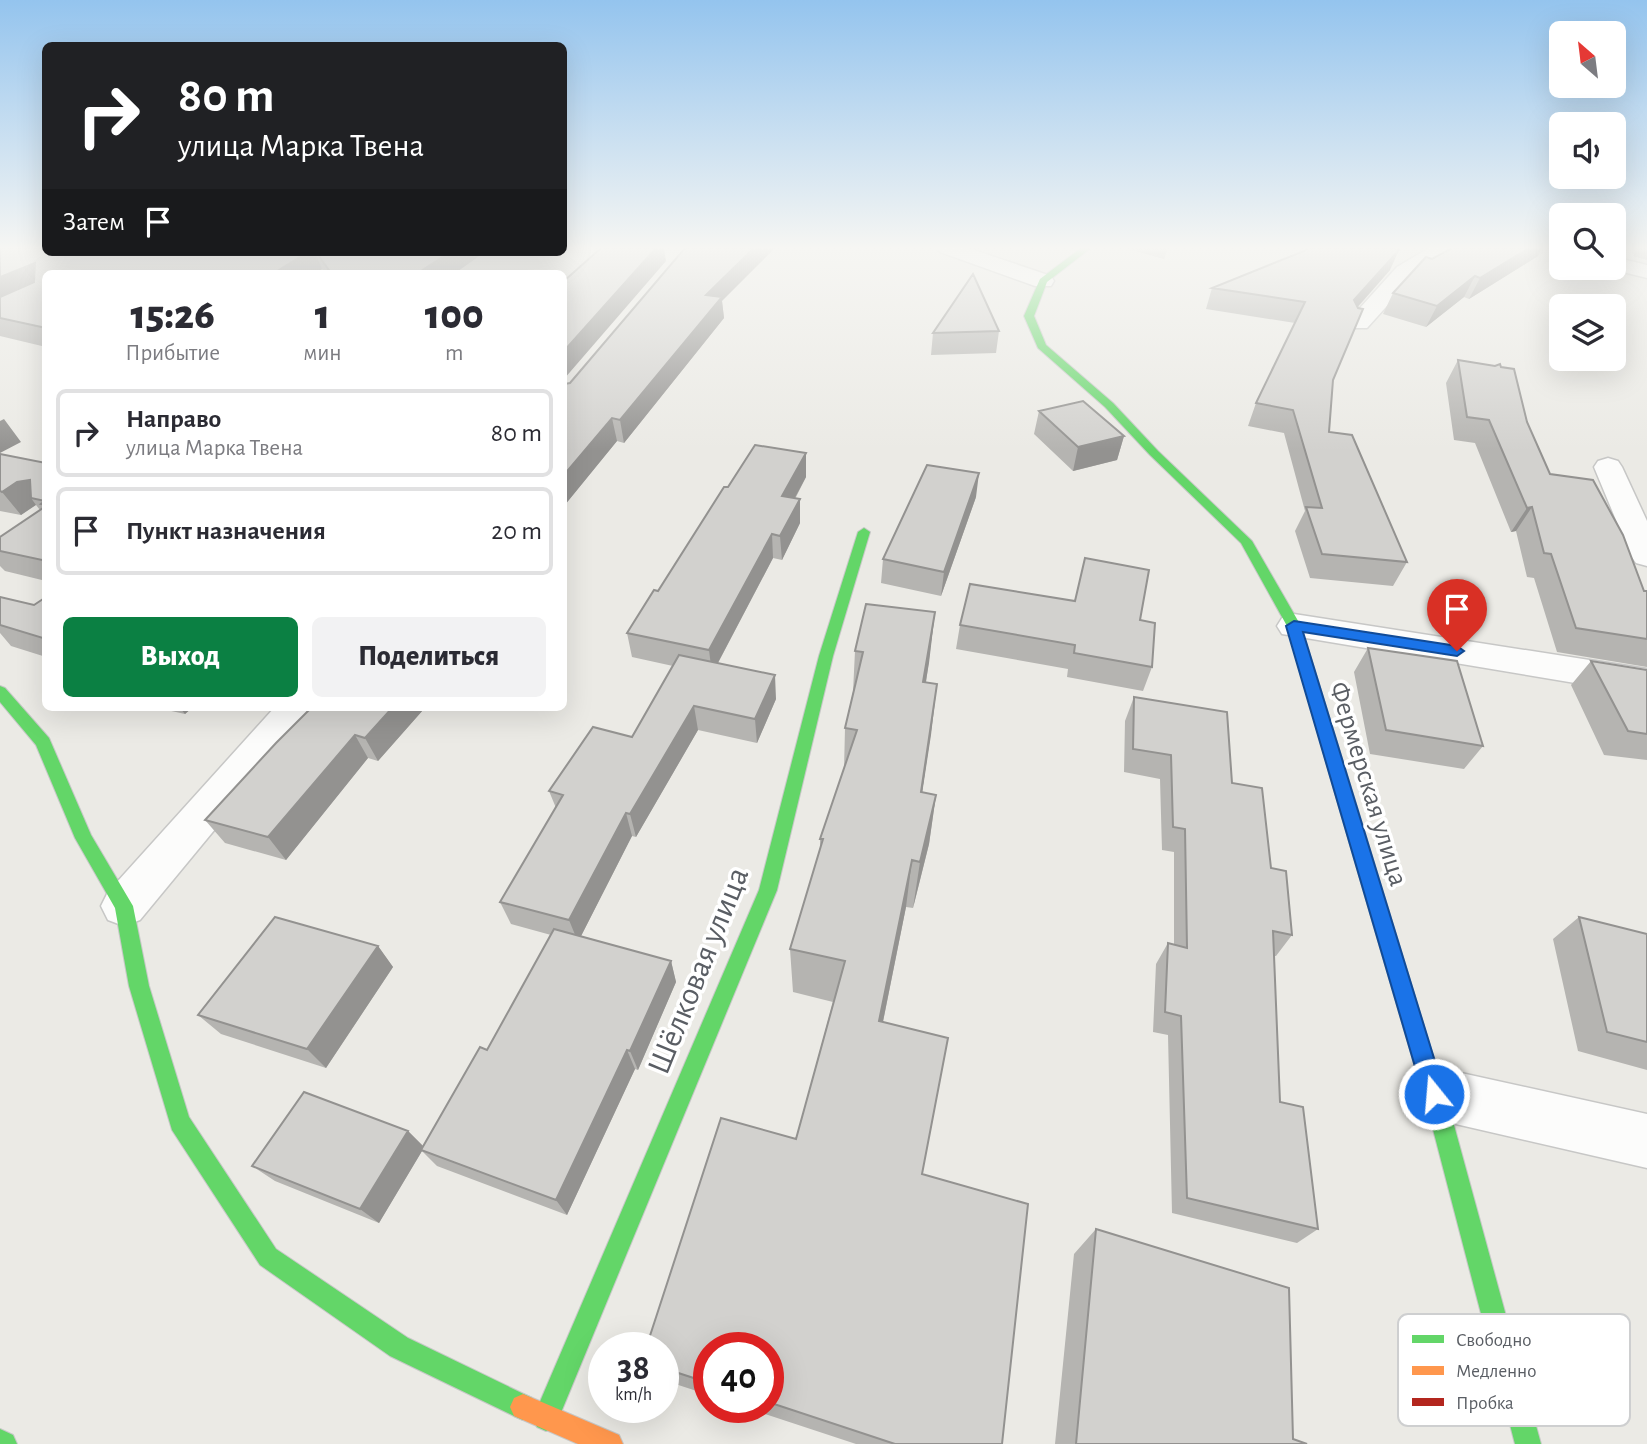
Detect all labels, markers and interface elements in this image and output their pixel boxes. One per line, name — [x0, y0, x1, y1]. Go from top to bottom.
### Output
north arrow — [1549, 21, 1626, 98]
map controls — [1549, 21, 1626, 371]
icon: right — [63, 70, 154, 161]
text: 80 m — [178, 72, 275, 121]
button: sound — [1549, 112, 1626, 189]
text: улица Марка Твена — [178, 130, 424, 162]
icon: arrive — [139, 203, 177, 241]
button: search — [1549, 203, 1626, 280]
text: Затем — [63, 209, 125, 235]
text: 15:26 — [131, 294, 215, 336]
text: 1 — [315, 294, 330, 336]
text: 100 — [425, 294, 484, 336]
button: layers — [1549, 294, 1626, 371]
text: Прибытие — [125, 342, 220, 365]
text: мин — [303, 342, 342, 365]
text: m — [445, 342, 463, 365]
text: Направо — [126, 406, 221, 432]
icon: right — [67, 414, 105, 452]
text: 80 m — [491, 420, 542, 446]
text: улица Марка Твена — [126, 437, 303, 460]
icon: arrive — [67, 512, 105, 550]
text: Пункт назначения — [126, 518, 326, 544]
text: 20 m — [491, 518, 542, 544]
pin — [1427, 579, 1487, 651]
icon: arrive — [1438, 590, 1476, 628]
button: Выход — [63, 617, 298, 697]
button: Поделиться — [312, 617, 546, 697]
street label: Фермерская улица — [1324, 678, 1412, 890]
street label: Шёлковая улица — [642, 863, 756, 1079]
position arrow — [1397, 1057, 1471, 1131]
legend — [1398, 1314, 1630, 1426]
text: Свободно — [1456, 1331, 1532, 1350]
speed limit sign: 40 — [693, 1332, 784, 1423]
text: 38 — [617, 1351, 650, 1386]
text: Медленно — [1456, 1362, 1536, 1381]
text: km/h — [615, 1386, 652, 1404]
text: Пробка — [1456, 1394, 1514, 1413]

